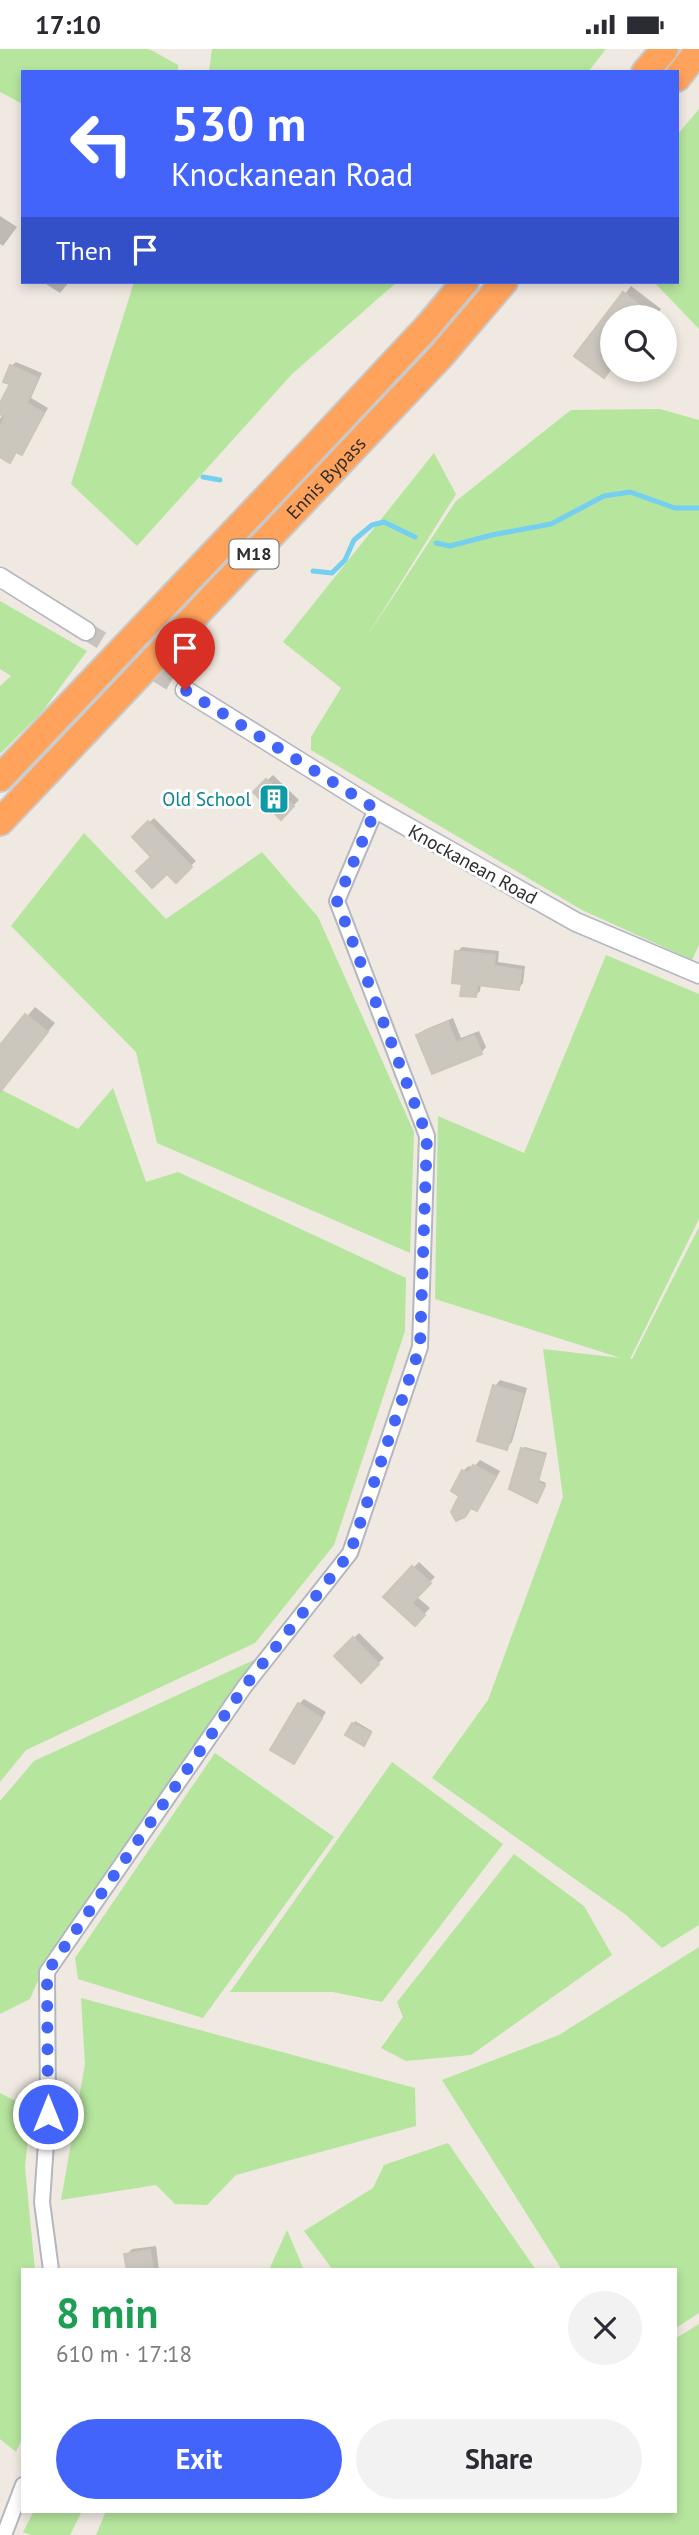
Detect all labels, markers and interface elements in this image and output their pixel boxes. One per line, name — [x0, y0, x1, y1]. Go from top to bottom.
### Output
text: 17:10 — [35, 8, 101, 41]
text: 530 m — [171, 91, 306, 155]
icon: left — [56, 98, 147, 189]
text: Knockanean Road — [171, 153, 413, 195]
icon: arrive — [126, 231, 164, 269]
text: Then — [56, 234, 112, 267]
map controls — [600, 305, 677, 382]
button: search — [600, 305, 677, 382]
street label: Ennis Bypass — [281, 431, 371, 524]
road number: M18 — [230, 539, 278, 569]
pin — [155, 618, 215, 690]
icon: arrive — [166, 629, 204, 667]
building icon: Old School — [257, 782, 291, 816]
place label: Old School — [162, 787, 251, 811]
street label: Knockanean Road — [404, 819, 542, 909]
position arrow — [11, 2077, 85, 2151]
text: 8 min — [56, 2285, 158, 2340]
button: close — [568, 2291, 642, 2365]
text: 610 m · 17:18 — [56, 2339, 192, 2368]
button: Exit — [56, 2419, 342, 2499]
button: Share — [356, 2419, 642, 2499]

